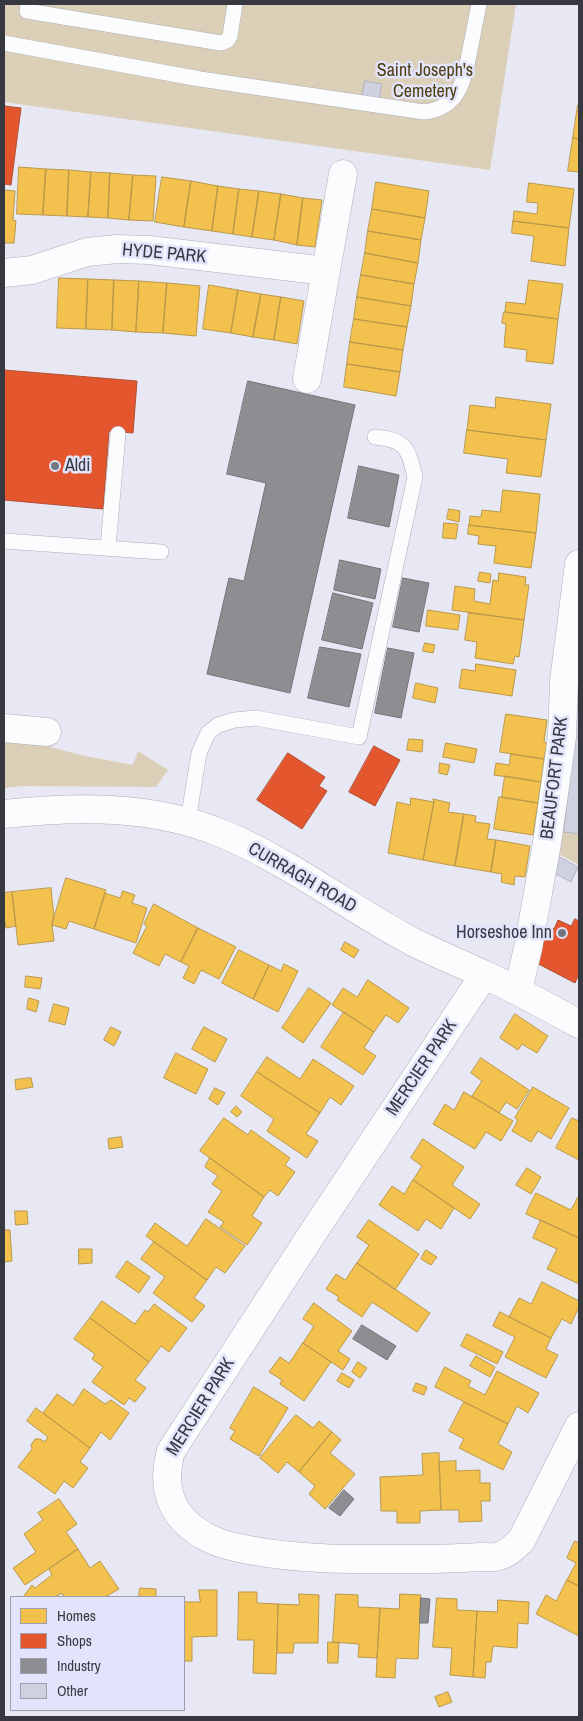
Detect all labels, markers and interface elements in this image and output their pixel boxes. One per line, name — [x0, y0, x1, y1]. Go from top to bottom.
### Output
park label: Saint Joseph's Cemetery — [377, 60, 473, 102]
street label: HYDE PARK — [121, 240, 207, 268]
place label: Aldi — [65, 455, 90, 477]
marker: Aldi — [49, 460, 61, 472]
street label: BEAUFORT PARK — [537, 715, 573, 841]
street label: CURRAGH ROAD — [244, 838, 360, 918]
place label: Horseshoe Inn — [456, 922, 552, 944]
marker: Horseshoe Inn — [556, 927, 568, 939]
street label: MERCIER PARK — [382, 1016, 462, 1120]
street label: MERCIER PARK — [162, 1354, 240, 1460]
legend — [10, 1596, 185, 1711]
text: Homes — [57, 1605, 96, 1626]
text: Shops — [57, 1630, 92, 1651]
text: Industry — [57, 1655, 101, 1676]
text: Other — [57, 1680, 88, 1701]

